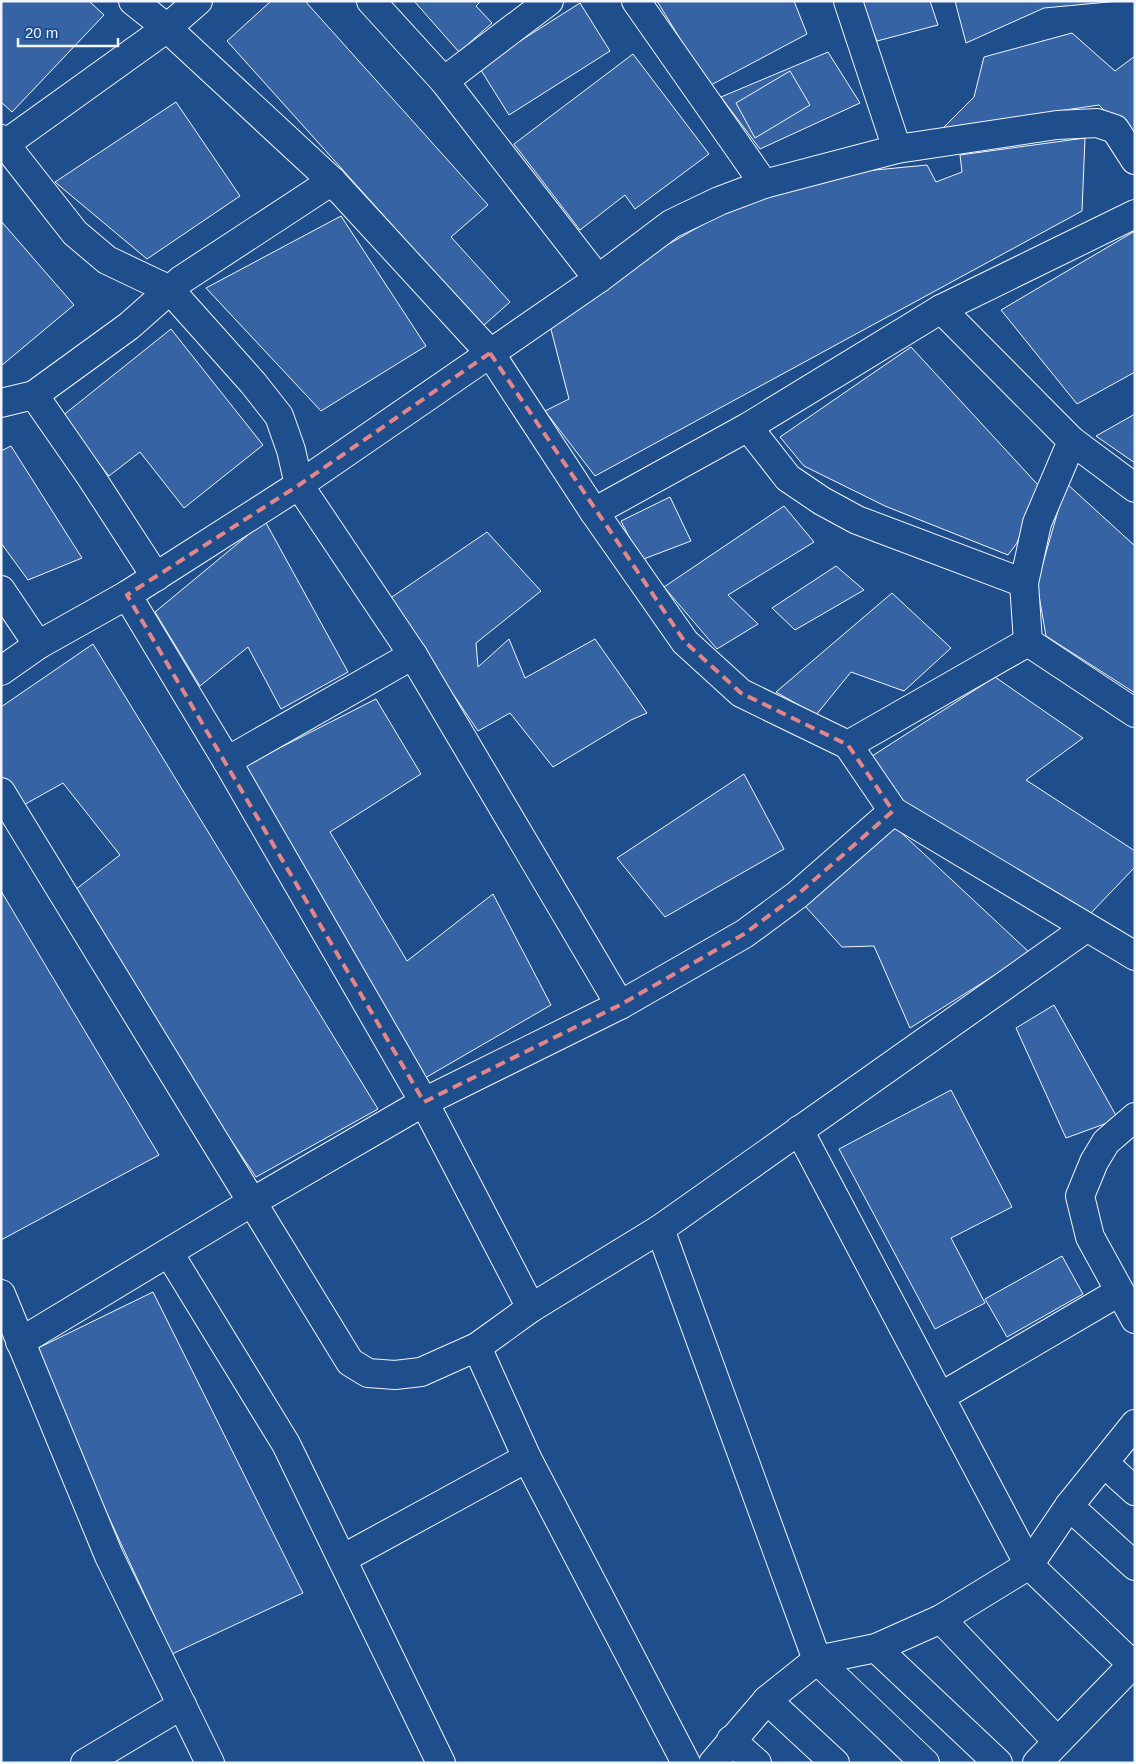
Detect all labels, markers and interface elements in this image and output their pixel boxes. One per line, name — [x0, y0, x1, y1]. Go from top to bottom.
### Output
scale bar — [18, 15, 118, 47]
text: 20 m — [25, 24, 58, 41]

